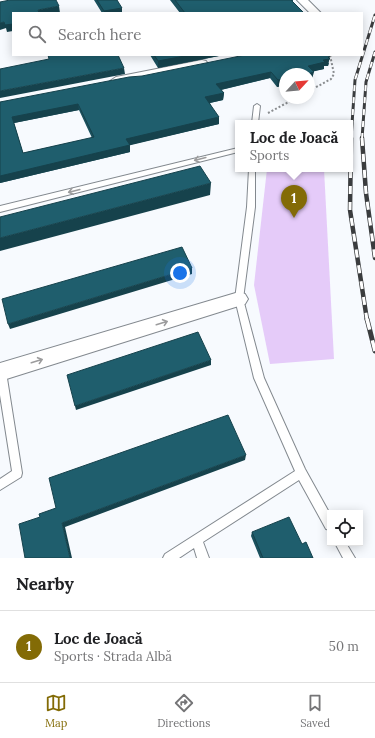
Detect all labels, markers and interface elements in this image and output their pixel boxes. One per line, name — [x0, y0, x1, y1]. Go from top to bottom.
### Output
search box — [12, 12, 363, 56]
icon: search — [26, 23, 48, 45]
text: Search here — [58, 25, 141, 44]
north arrow — [279, 68, 315, 104]
popup — [235, 120, 353, 172]
text: Loc de Joacă — [250, 128, 338, 147]
text: Sports — [250, 147, 289, 164]
one-way arrow — [194, 156, 207, 164]
pin: 1 — [281, 185, 307, 218]
one-way arrow — [68, 187, 81, 195]
your location — [170, 263, 190, 283]
one-way arrow — [155, 318, 167, 326]
one-way arrow — [31, 357, 44, 364]
map controls — [327, 510, 363, 546]
button: locate — [327, 510, 363, 546]
text: Nearby — [16, 573, 74, 595]
text: Loc de Joacă — [54, 629, 143, 648]
text: 1 — [26, 638, 32, 655]
text: 50 m — [329, 638, 359, 655]
text: Sports · Strada Albă — [54, 648, 172, 665]
tab: Map — [45, 692, 67, 730]
tab: Directions — [157, 692, 210, 730]
tab: Saved — [300, 692, 330, 730]

